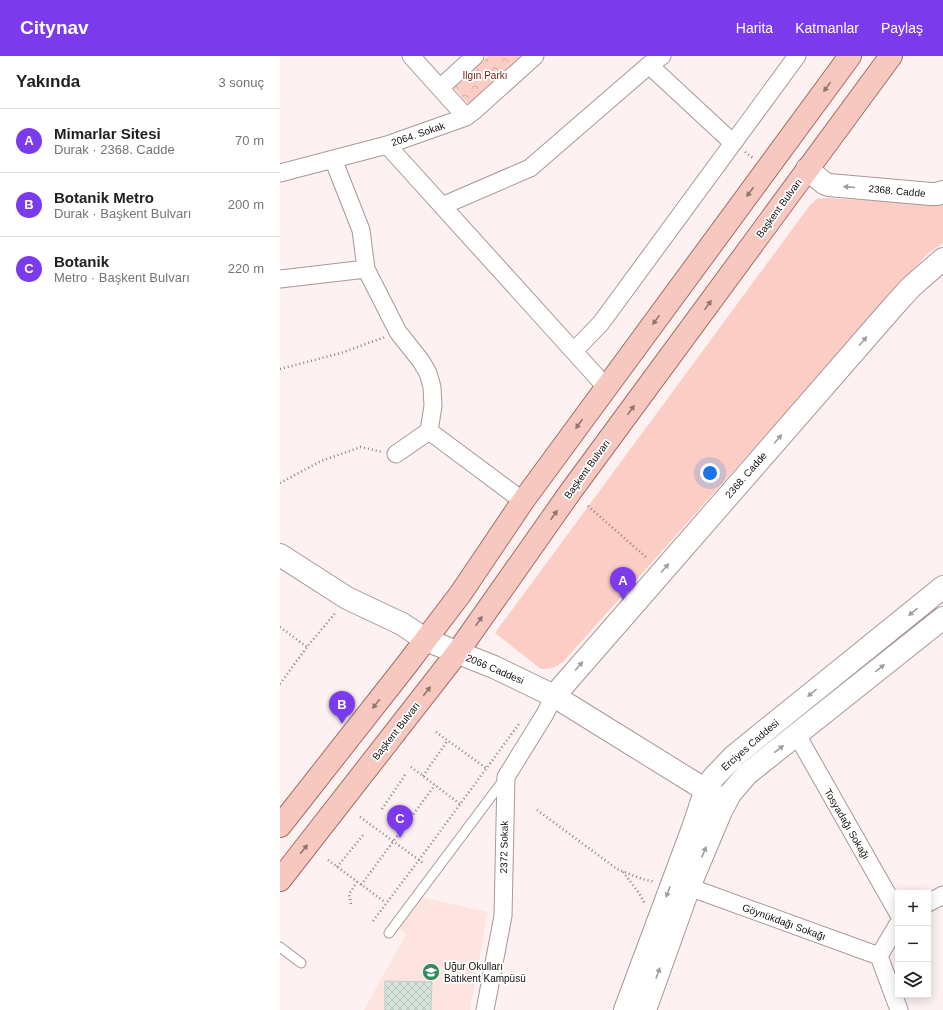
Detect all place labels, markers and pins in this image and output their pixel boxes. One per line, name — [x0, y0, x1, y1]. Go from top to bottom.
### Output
pin: A — [610, 567, 636, 600]
pin: B — [329, 691, 355, 724]
pin: C — [387, 805, 413, 838]
place label: Uğur Okulları Batıkent Kampüsü — [444, 961, 526, 984]
school or university icon: Uğur Okulları Batıkent Kampüsü — [421, 962, 441, 982]

